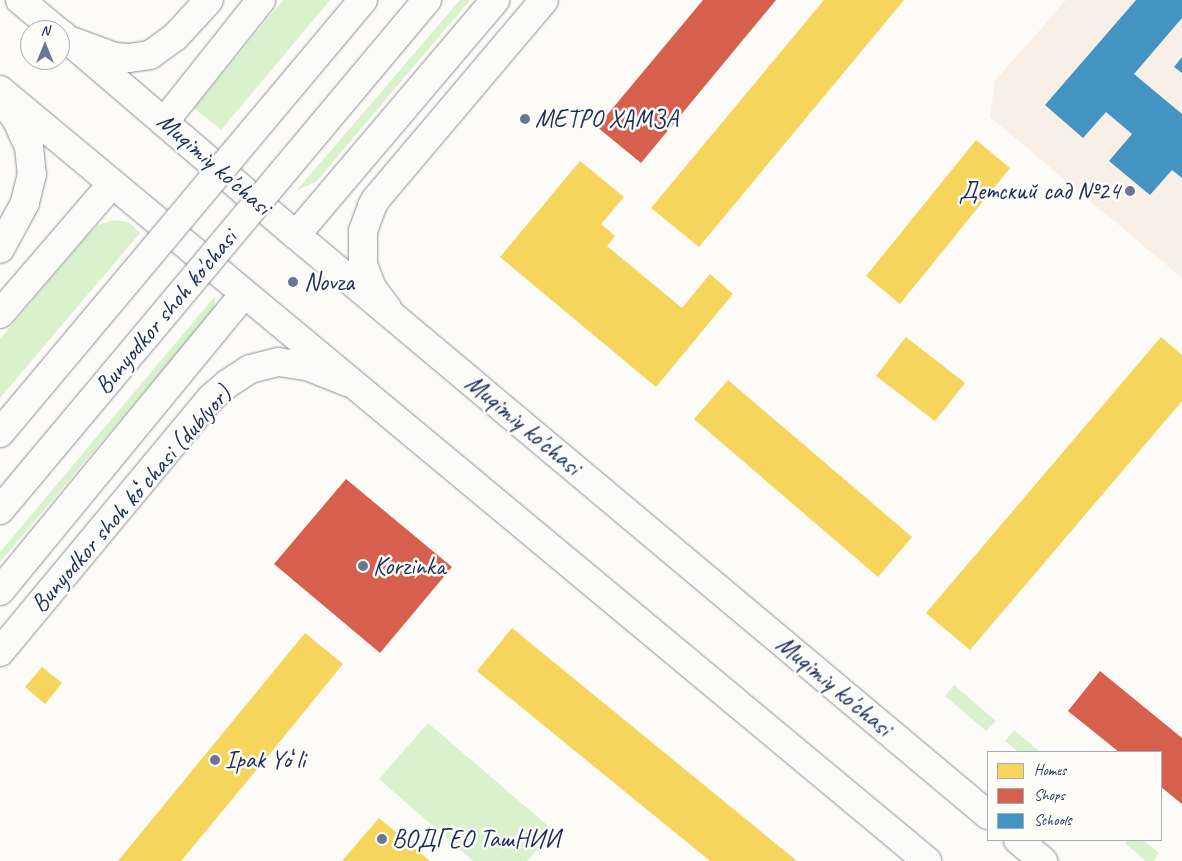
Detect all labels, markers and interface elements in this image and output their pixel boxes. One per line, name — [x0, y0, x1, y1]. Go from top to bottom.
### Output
north arrow — [20, 20, 70, 70]
text: N — [41, 22, 49, 39]
place label: МЕТРО ХАМЗА — [535, 104, 677, 134]
street label: Muqimiy ko'chasi — [151, 106, 277, 222]
marker: МЕТРО ХАМЗА — [519, 113, 531, 125]
place label: Детский сад №24 — [959, 176, 1120, 206]
marker: Детский сад №24 — [1124, 185, 1136, 197]
street label: Bunyodkor shoh ko'chasi — [89, 224, 243, 400]
place label: Novza — [304, 267, 354, 297]
marker: Novza — [286, 275, 300, 289]
street label: Muqimiy ko'chasi — [459, 368, 587, 482]
street label: Bunyodkor shoh koʻchasi (dublyor) — [24, 379, 238, 619]
place label: Korzinka — [373, 551, 445, 581]
marker: Korzinka — [357, 560, 369, 572]
street label: Muqimiy ko'chasi — [770, 629, 898, 743]
place label: Ipak Yoʻli — [225, 745, 305, 775]
legend — [987, 751, 1162, 841]
marker: Ipak Yoʻli — [209, 754, 221, 766]
text: Homes — [1034, 761, 1066, 780]
text: Shops — [1034, 786, 1065, 805]
text: Schools — [1034, 811, 1071, 830]
place label: ВОДГЕО ТашНИИ — [392, 824, 559, 854]
marker: ВОДГЕО ТашНИИ — [376, 833, 388, 845]

